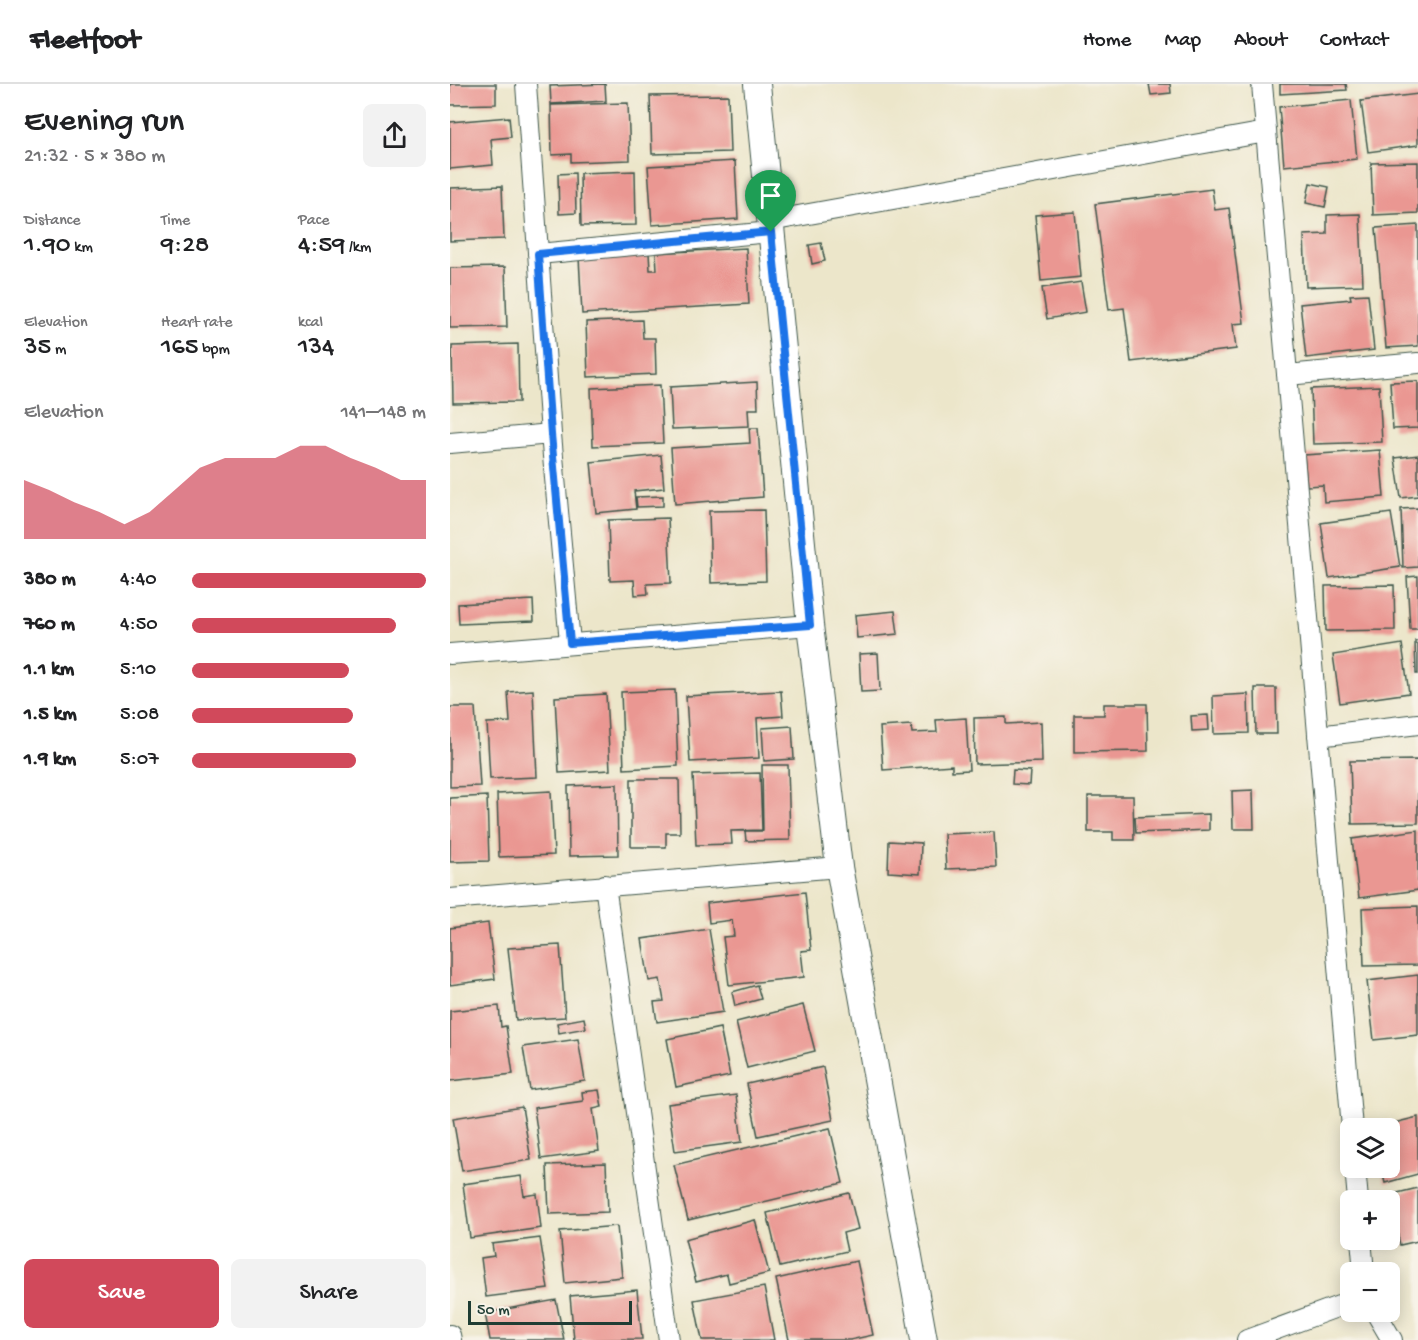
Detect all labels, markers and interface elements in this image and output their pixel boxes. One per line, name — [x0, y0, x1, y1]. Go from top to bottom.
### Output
text: Fleetfoot — [30, 25, 140, 58]
text: Home — [1083, 29, 1131, 54]
text: Map — [1164, 29, 1201, 54]
text: About — [1234, 29, 1287, 54]
text: Contact — [1320, 29, 1388, 54]
text: Evening run — [24, 104, 184, 142]
button: share — [363, 104, 426, 167]
text: 21:32 · 5 × 380 m — [24, 146, 165, 169]
pin — [745, 170, 796, 232]
icon: arrive — [754, 179, 787, 212]
text: Distance — [24, 212, 81, 231]
text: Time — [161, 212, 190, 231]
text: Pace — [298, 212, 329, 231]
text: 1.90 — [24, 231, 70, 262]
text: 9:28 — [161, 231, 209, 262]
text: 4:59 — [298, 231, 345, 262]
text: km — [70, 239, 93, 258]
text: /km — [345, 239, 371, 258]
text: Elevation — [24, 314, 88, 333]
text: Heart rate — [161, 314, 233, 333]
text: kcal — [298, 314, 323, 333]
text: 35 — [24, 333, 51, 364]
text: 165 — [161, 333, 198, 364]
text: 134 — [298, 333, 334, 364]
text: m — [51, 341, 66, 360]
text: bpm — [198, 341, 230, 360]
text: Elevation — [24, 402, 104, 425]
text: 141–148 m — [341, 402, 426, 425]
text: 380 m — [24, 569, 76, 592]
text: 4:40 — [120, 569, 157, 592]
text: 760 m — [24, 614, 75, 637]
text: 4:50 — [120, 614, 158, 637]
text: 1.1 km — [24, 659, 74, 682]
text: 5:10 — [120, 659, 156, 682]
text: 1.5 km — [24, 704, 77, 727]
text: 5:08 — [120, 704, 159, 727]
text: 1.9 km — [24, 749, 76, 772]
text: 5:07 — [120, 749, 159, 772]
map controls — [1340, 1118, 1400, 1322]
button: layers — [1340, 1118, 1400, 1178]
button: + — [1340, 1190, 1400, 1250]
button: Save — [24, 1259, 219, 1328]
button: Share — [231, 1259, 426, 1328]
button: − — [1340, 1262, 1400, 1322]
scale bar — [468, 1298, 632, 1326]
text: 50 m — [477, 1302, 510, 1321]

